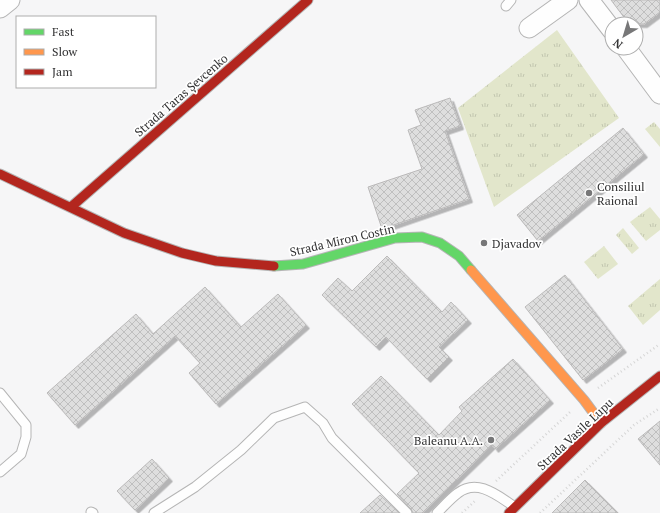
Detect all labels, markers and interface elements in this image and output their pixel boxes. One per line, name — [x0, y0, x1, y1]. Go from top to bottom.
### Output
legend — [16, 16, 156, 88]
north arrow — [604, 16, 644, 56]
text: Fast — [52, 24, 75, 39]
text: N — [610, 35, 625, 52]
text: Slow — [52, 44, 78, 59]
street label: Strada Taras Șevcenko — [131, 50, 232, 140]
text: Jam — [52, 64, 73, 79]
place label: Consiliul Raional — [597, 179, 645, 208]
marker: Consiliul Raional — [584, 188, 594, 198]
street label: Strada Miron Costin — [288, 221, 396, 259]
place label: Djavadov — [492, 236, 542, 251]
marker: Djavadov — [479, 238, 489, 248]
street label: Strada Vasile Lupu — [534, 395, 616, 473]
place label: Baleanu A.A. — [414, 433, 483, 448]
marker: Baleanu A.A. — [486, 435, 496, 445]

